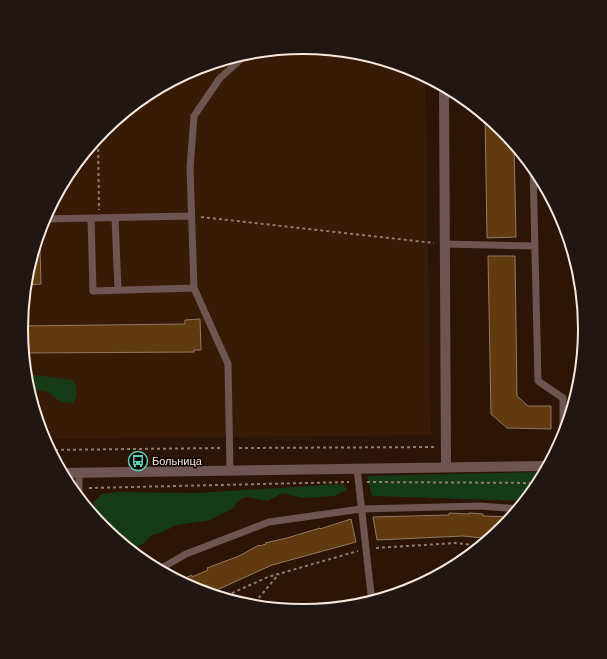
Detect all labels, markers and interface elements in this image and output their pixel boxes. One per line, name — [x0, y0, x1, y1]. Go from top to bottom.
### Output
bus stop icon: Больница — [127, 450, 149, 472]
place label: Больница — [152, 454, 203, 468]

